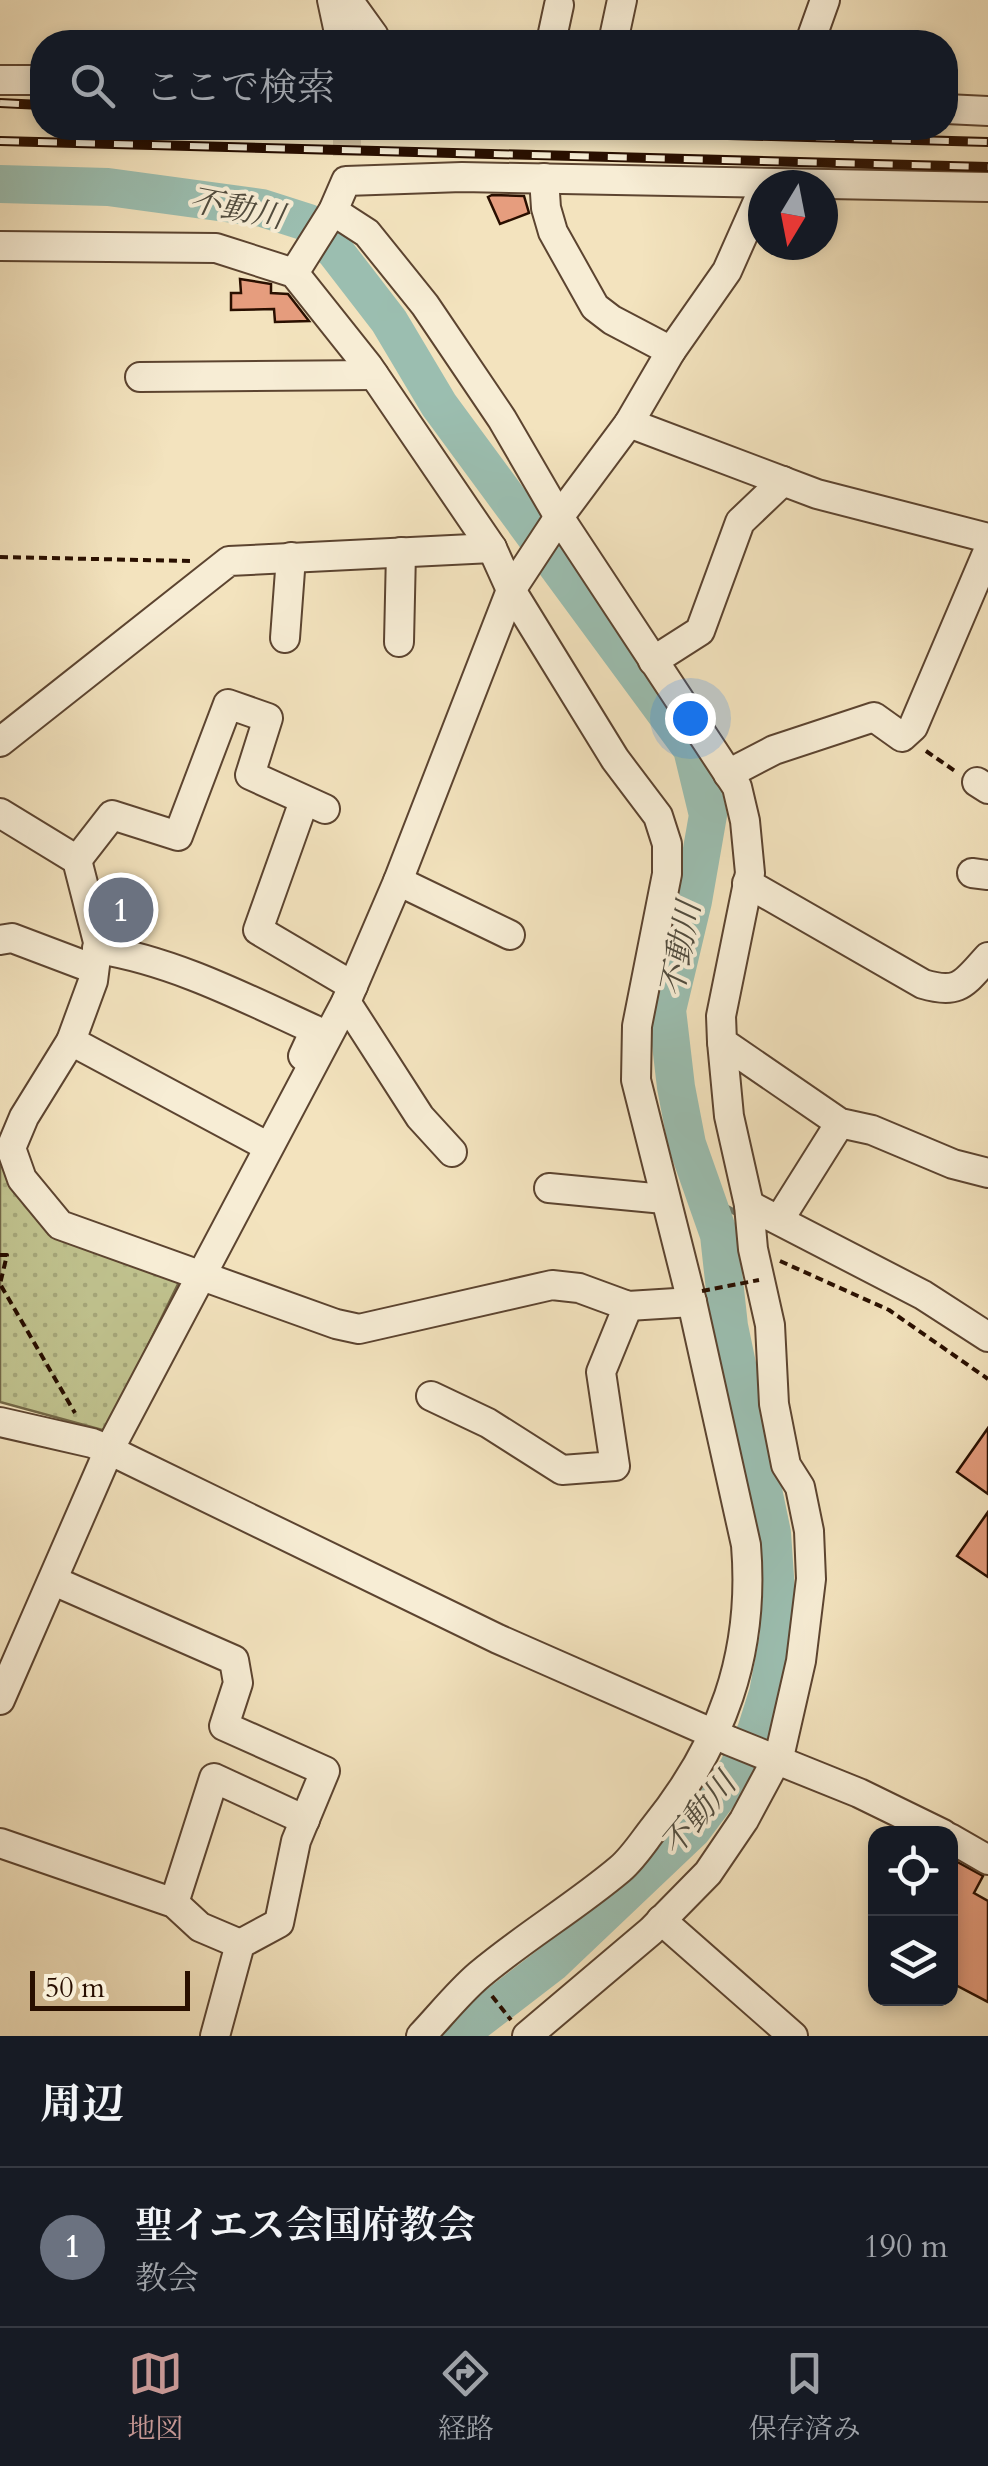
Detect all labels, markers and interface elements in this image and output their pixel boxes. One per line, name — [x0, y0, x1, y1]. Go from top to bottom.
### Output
search box — [30, 30, 958, 140]
icon: search — [65, 58, 120, 113]
text: ここで検索 — [145, 62, 335, 114]
north arrow — [748, 170, 838, 260]
water label: 不動川 — [185, 178, 291, 240]
your location — [665, 693, 716, 744]
pin: 1 — [88, 872, 154, 948]
water label: 不動川 — [650, 895, 712, 1001]
water label: 不動川 — [651, 1761, 748, 1866]
map controls — [868, 1826, 958, 2006]
button: locate — [868, 1826, 958, 1916]
button: layers — [868, 1916, 958, 2006]
scale bar — [30, 1966, 190, 2010]
text: 50 m — [45, 1969, 105, 2007]
text: 周辺 — [40, 2076, 124, 2133]
text: 聖イエス会国府教会 — [135, 2200, 475, 2252]
text: 1 — [64, 2225, 81, 2269]
text: 190 m — [863, 2225, 948, 2269]
text: 教会 — [135, 2257, 199, 2301]
tab: 地図 — [127, 2346, 183, 2448]
tab: 経路 — [438, 2346, 494, 2448]
tab: 保存済み — [749, 2346, 861, 2448]

